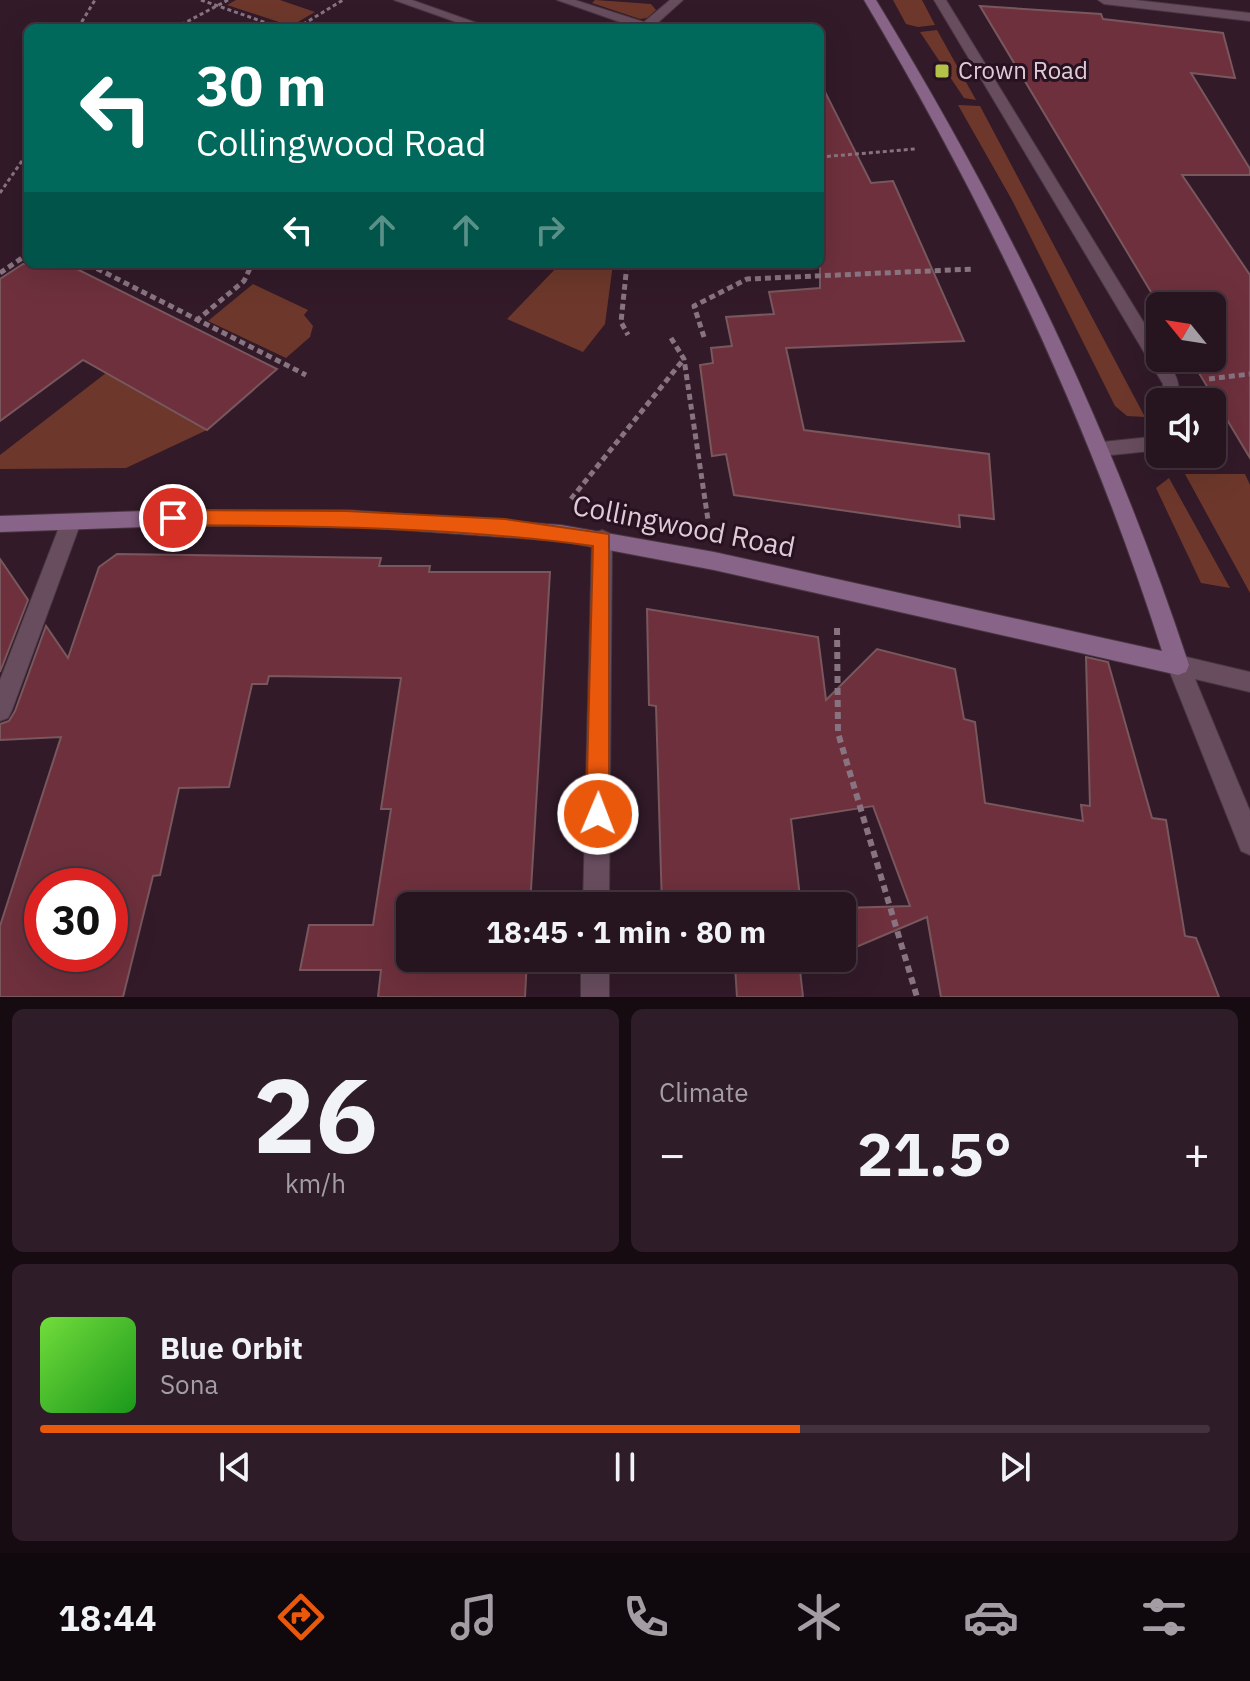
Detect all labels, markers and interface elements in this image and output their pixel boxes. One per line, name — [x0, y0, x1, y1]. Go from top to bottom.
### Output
text: 30 m — [196, 49, 326, 121]
place label: Crown Road — [958, 54, 1088, 86]
icon: left — [64, 56, 168, 160]
marker: Crown Road — [933, 62, 951, 80]
text: Collingwood Road — [196, 119, 486, 166]
icon: left — [276, 208, 320, 252]
icon: ahead — [360, 208, 404, 252]
icon: ahead — [444, 208, 488, 252]
icon: right — [528, 208, 572, 252]
north arrow — [1146, 292, 1226, 372]
map controls — [1146, 292, 1226, 468]
button: sound — [1146, 388, 1226, 468]
pin — [139, 484, 207, 552]
street label: Collingwood Road — [570, 486, 799, 565]
icon: arrive — [151, 496, 195, 540]
position arrow — [556, 772, 640, 856]
speed limit sign: 30 — [24, 868, 128, 972]
text: 18:45 · 1 min · 80 m — [486, 912, 766, 951]
text: 26 — [253, 1046, 378, 1182]
text: Climate — [659, 1075, 749, 1109]
text: 21.5° — [857, 1114, 1012, 1193]
text: − — [659, 1125, 685, 1182]
text: + — [1184, 1125, 1210, 1182]
text: km/h — [285, 1166, 346, 1200]
text: Blue Orbit — [160, 1328, 303, 1367]
text: Sona — [160, 1367, 218, 1401]
icon: previous — [213, 1445, 257, 1489]
icon: pause — [603, 1445, 647, 1489]
icon: next — [993, 1445, 1037, 1489]
icon: directions — [273, 1589, 329, 1645]
icon: music — [446, 1589, 502, 1645]
icon: phone — [618, 1589, 674, 1645]
icon: climate — [791, 1589, 847, 1645]
icon: car — [963, 1589, 1019, 1645]
icon: filters — [1136, 1589, 1192, 1645]
text: 18:44 — [58, 1594, 157, 1641]

